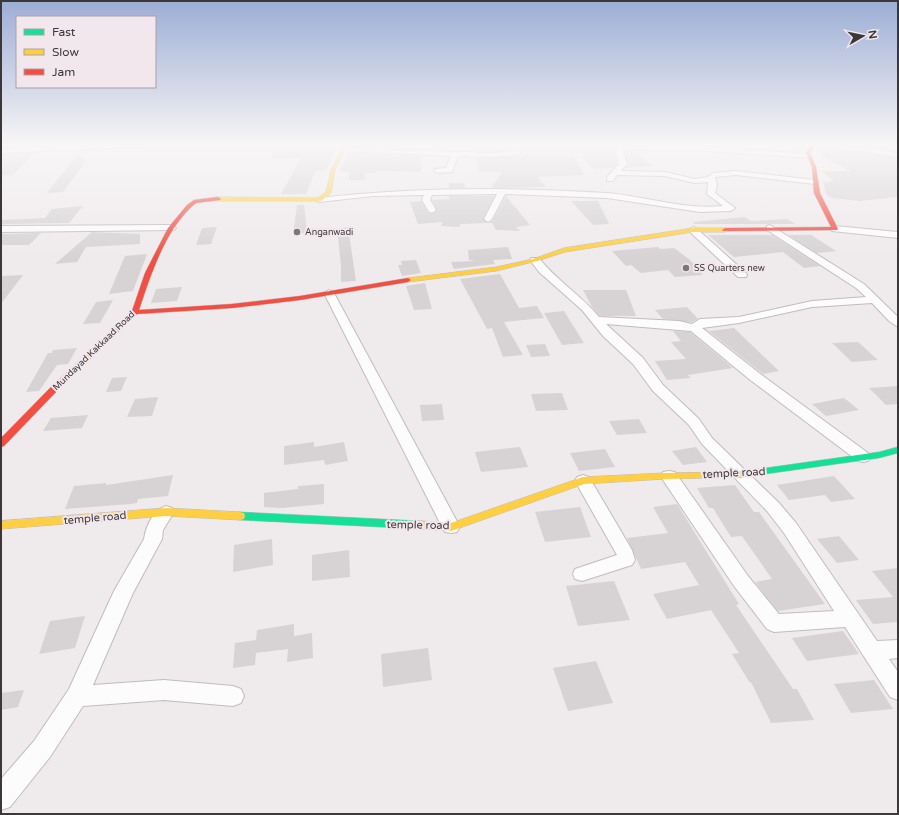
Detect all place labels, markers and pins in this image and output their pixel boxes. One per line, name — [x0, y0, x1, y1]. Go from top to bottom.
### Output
marker: Anganwadi — [292, 227, 302, 237]
place label: Anganwadi — [305, 227, 353, 238]
marker: SS Quarters new — [681, 263, 691, 273]
place label: SS Quarters new — [694, 263, 765, 274]

